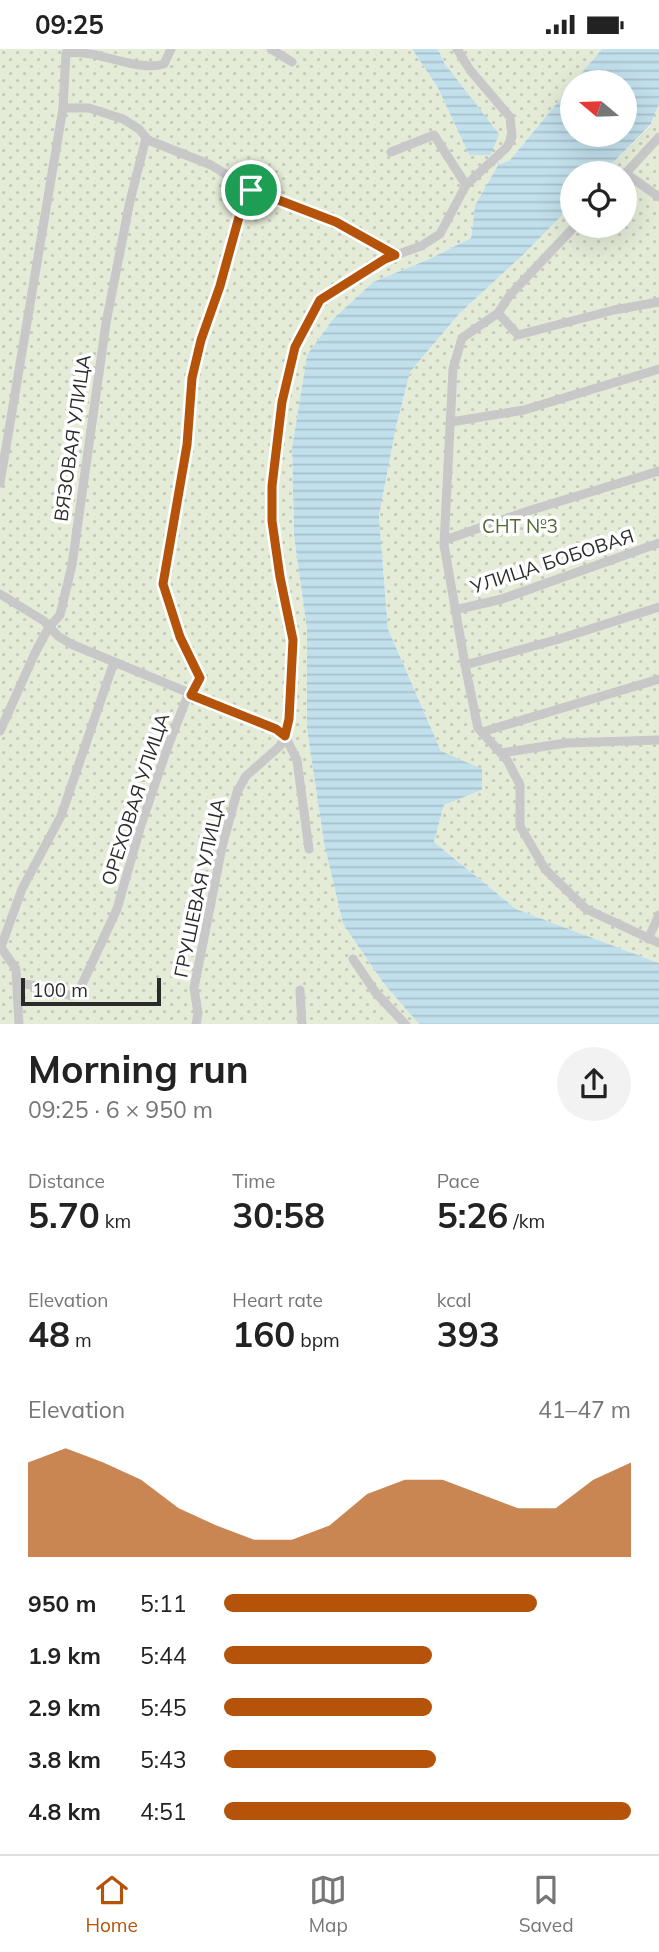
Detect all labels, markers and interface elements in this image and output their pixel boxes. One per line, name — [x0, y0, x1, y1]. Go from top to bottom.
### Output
text: 09:25 — [35, 8, 104, 41]
north arrow — [560, 70, 637, 147]
map controls — [560, 70, 637, 238]
pin — [221, 160, 281, 220]
button: locate — [560, 161, 637, 238]
icon: arrive — [232, 171, 270, 209]
street label: ВЯЗОВАЯ УЛИЦА — [48, 353, 96, 523]
park label: СНТ №3 — [482, 514, 558, 538]
street label: УЛИЦА БОБОВАЯ — [466, 523, 637, 599]
street label: ОРЕХОВАЯ УЛИЦА — [96, 710, 174, 888]
street label: ГРУШЕВАЯ УЛИЦА — [168, 796, 230, 980]
scale bar — [21, 975, 161, 1007]
text: 100 m — [32, 978, 88, 1002]
text: Morning run — [28, 1045, 249, 1093]
button: share — [557, 1047, 631, 1121]
text: 09:25 · 6 × 950 m — [28, 1095, 213, 1124]
text: Distance — [28, 1169, 105, 1193]
text: Time — [232, 1169, 275, 1193]
text: Pace — [437, 1169, 480, 1193]
text: 5.70 — [28, 1193, 100, 1237]
text: 30:58 — [232, 1193, 325, 1237]
text: 5:26 — [437, 1193, 508, 1237]
text: km — [100, 1209, 131, 1233]
text: /km — [508, 1209, 545, 1233]
text: Elevation — [28, 1288, 108, 1312]
text: Heart rate — [232, 1288, 323, 1312]
text: kcal — [437, 1288, 471, 1312]
text: 48 — [28, 1312, 70, 1356]
text: 160 — [232, 1312, 295, 1356]
text: 393 — [437, 1312, 500, 1356]
text: m — [70, 1328, 92, 1352]
text: bpm — [295, 1328, 340, 1352]
text: Elevation — [28, 1395, 125, 1424]
text: 41–47 m — [538, 1395, 631, 1424]
text: 950 m — [28, 1589, 96, 1618]
text: 5:11 — [140, 1589, 187, 1618]
text: 1.9 km — [28, 1641, 101, 1670]
text: 5:44 — [140, 1641, 187, 1670]
text: 2.9 km — [28, 1693, 101, 1722]
text: 5:45 — [140, 1693, 187, 1722]
text: 3.8 km — [28, 1745, 101, 1774]
text: 5:43 — [140, 1745, 187, 1774]
text: 4.8 km — [28, 1797, 101, 1826]
text: 4:51 — [140, 1797, 187, 1826]
tab: Home — [85, 1871, 138, 1937]
tab: Map — [309, 1871, 348, 1937]
tab: Saved — [519, 1871, 574, 1937]

